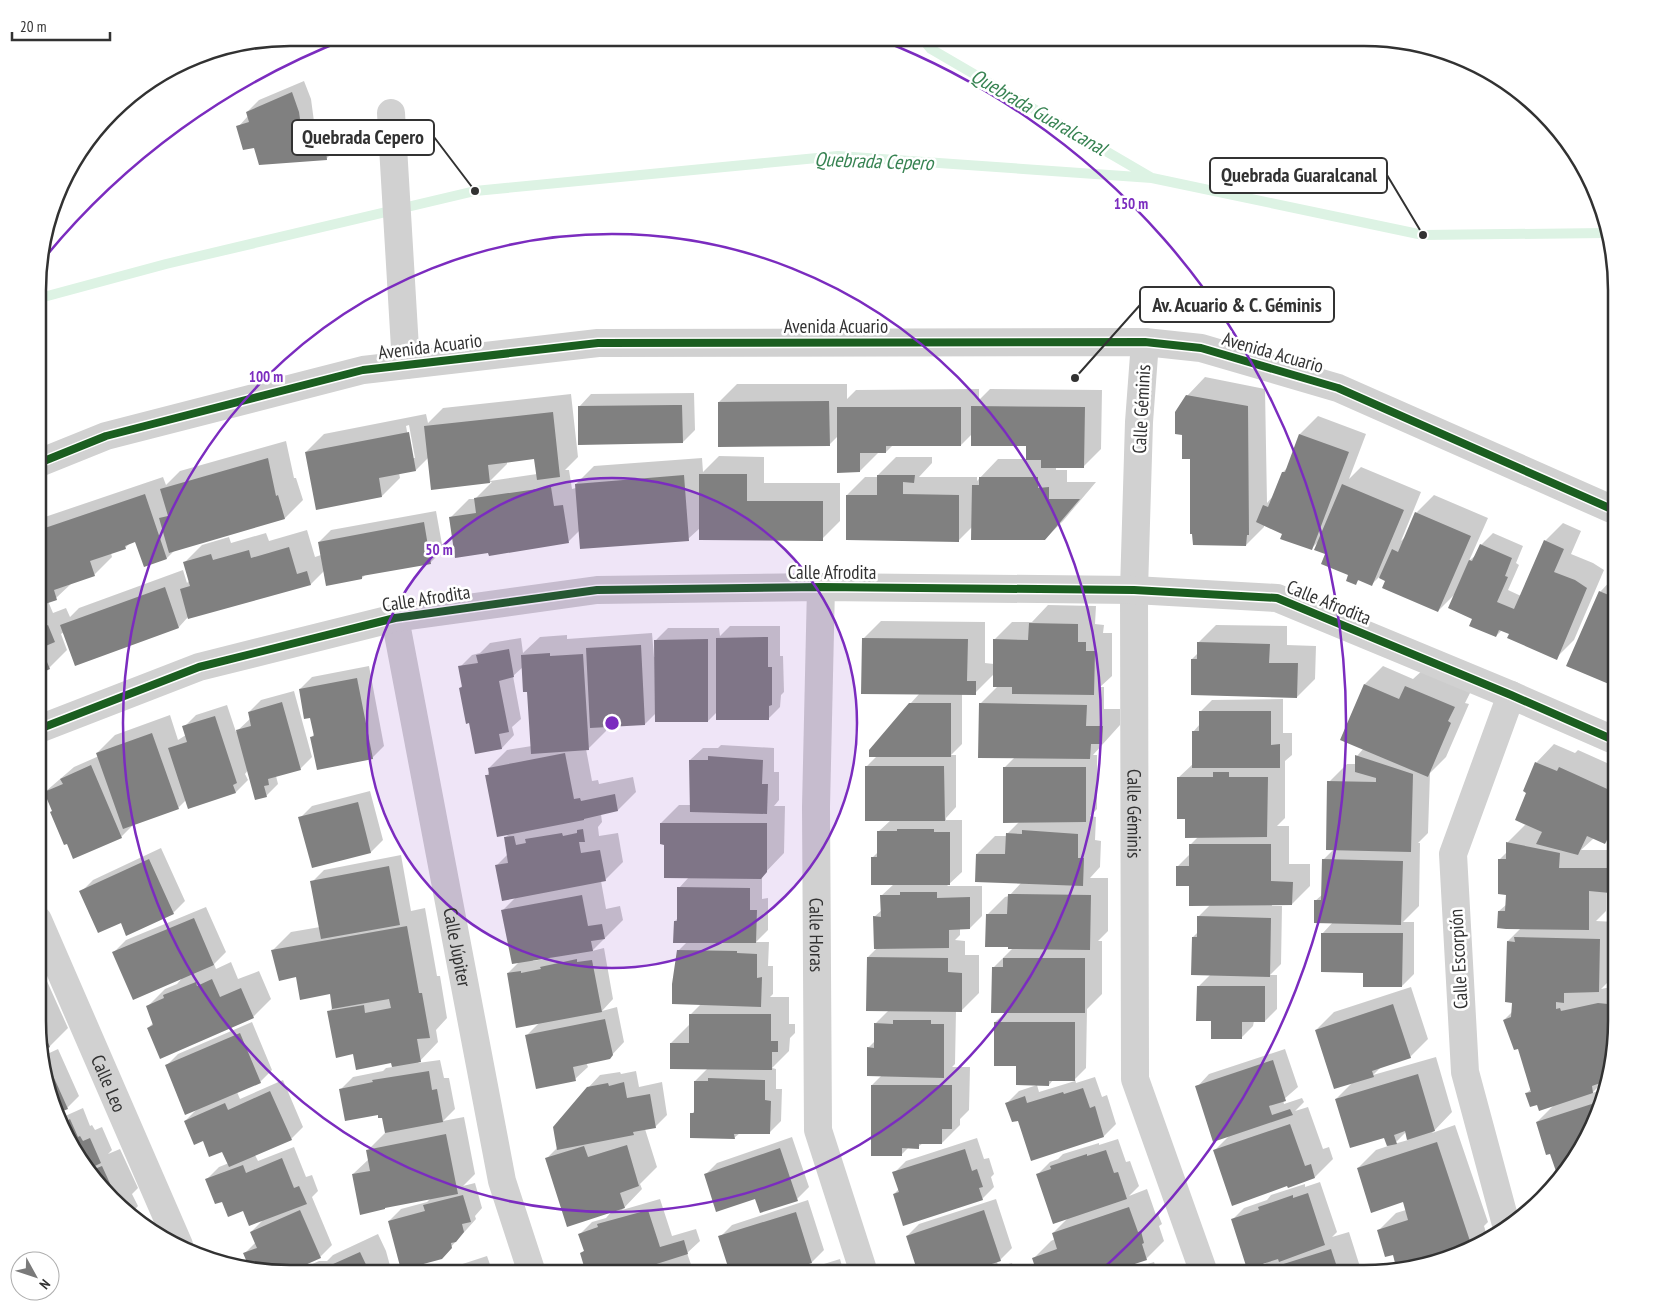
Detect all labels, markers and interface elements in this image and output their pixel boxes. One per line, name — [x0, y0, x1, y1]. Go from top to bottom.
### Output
scale bar — [12, 10, 110, 42]
text: 20 m — [20, 17, 46, 36]
water label: Quebrada Guaralcanal — [967, 63, 1113, 162]
callout: Quebrada Cepero — [292, 120, 434, 155]
text: Quebrada Cepero — [302, 124, 424, 150]
water label: Quebrada Cepero — [814, 146, 935, 176]
callout: Quebrada Guaralcanal — [1210, 158, 1387, 193]
text: Quebrada Guaralcanal — [1221, 162, 1377, 188]
text: 150 m — [1114, 194, 1148, 213]
callout: Av. Acuario & C. Géminis — [1140, 287, 1334, 322]
text: Av. Acuario & C. Géminis — [1151, 292, 1322, 318]
street label: Avenida Acuario — [784, 314, 888, 338]
street label: Avenida Acuario — [1220, 326, 1326, 378]
street label: Avenida Acuario — [377, 328, 483, 364]
street label: Calle Géminis — [1127, 364, 1155, 454]
text: 100 m — [249, 367, 283, 386]
text: 50 m — [425, 540, 453, 559]
street label: Calle Afrodita — [788, 560, 876, 584]
street label: Calle Afrodita — [1283, 574, 1375, 630]
street label: Calle Afrodita — [380, 579, 472, 617]
centre of rings — [603, 714, 621, 732]
street label: Calle Géminis — [1122, 769, 1147, 858]
street label: Calle Horas — [805, 898, 829, 972]
street label: Calle Júpiter — [438, 905, 477, 990]
street label: Calle Escorpión — [1443, 908, 1473, 1010]
street label: Calle Leo — [86, 1051, 132, 1116]
north arrow — [10, 1251, 60, 1301]
text: N — [36, 1276, 54, 1293]

